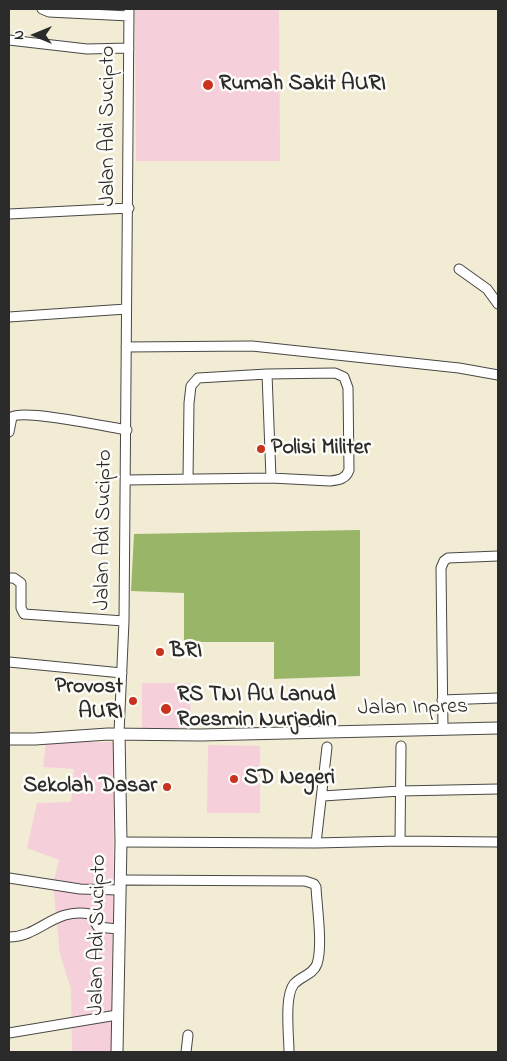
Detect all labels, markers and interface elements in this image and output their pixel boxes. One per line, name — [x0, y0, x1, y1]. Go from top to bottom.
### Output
north arrow — [10, 10, 60, 60]
text: N — [9, 30, 30, 40]
street label: Jalan Adi Sucipto — [96, 45, 122, 207]
place label: Rumah Sakit AURI — [219, 72, 386, 98]
marker: Rumah Sakit AURI — [201, 78, 215, 92]
place label: Polisi Militer — [271, 436, 371, 462]
marker: Polisi Militer — [255, 443, 267, 455]
street label: Jalan Adi Sucipto — [90, 449, 120, 611]
place label: BRI — [170, 639, 202, 665]
marker: BRI — [154, 646, 166, 658]
place label: Provost AURI — [55, 675, 123, 726]
place label: RS TNI AU Lanud Roesmin Nurjadin — [177, 683, 337, 734]
marker: Provost AURI — [127, 695, 139, 707]
street label: Jalan Inpres — [358, 695, 468, 723]
marker: RS TNI AU Lanud Roesmin Nurjadin — [159, 702, 173, 716]
place label: SD Negeri — [244, 766, 335, 792]
marker: SD Negeri — [228, 773, 240, 785]
place label: Sekolah Dasar — [23, 774, 157, 800]
marker: Sekolah Dasar — [161, 781, 173, 793]
street label: Jalan Adi Sucipto — [84, 854, 114, 1016]

